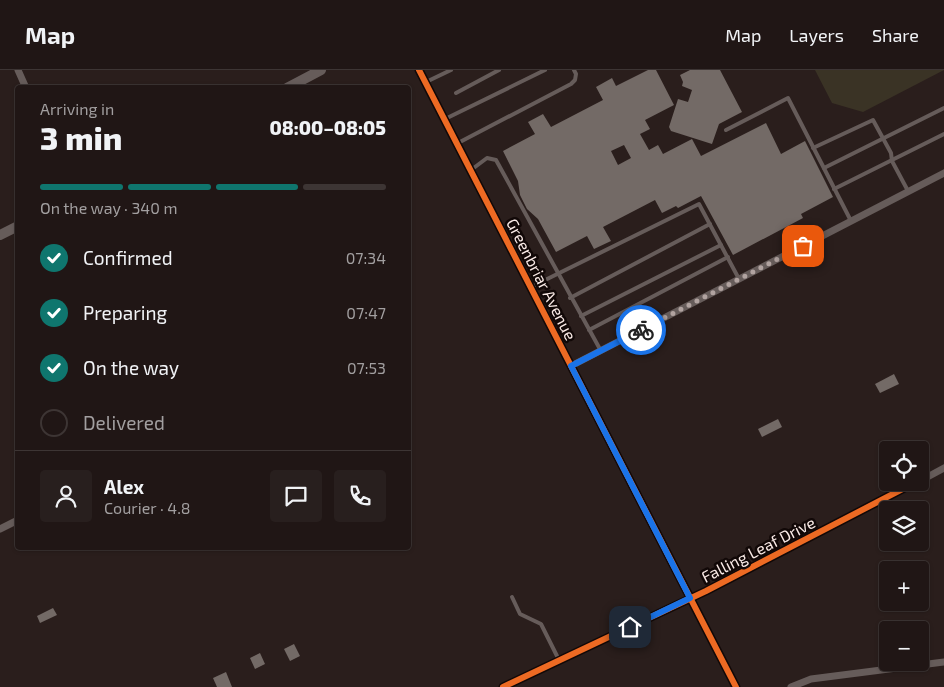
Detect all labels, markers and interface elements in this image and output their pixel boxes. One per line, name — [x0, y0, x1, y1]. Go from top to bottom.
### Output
text: Map — [25, 20, 75, 49]
text: Map — [725, 24, 761, 46]
text: Layers — [789, 24, 844, 46]
text: Share — [872, 24, 919, 46]
text: Arriving in — [40, 99, 114, 118]
text: 08:00–08:05 — [269, 116, 386, 139]
text: 3 min — [40, 118, 122, 156]
text: On the way · 340 m — [40, 198, 177, 217]
street label: Greenbriar Avenue — [503, 215, 581, 343]
pin — [782, 225, 824, 267]
icon: bag — [789, 232, 817, 260]
icon: check — [40, 244, 68, 272]
text: Confirmed — [83, 246, 173, 269]
text: 07:34 — [346, 248, 386, 267]
icon: check — [40, 299, 68, 327]
text: Preparing — [83, 301, 167, 324]
text: 07:47 — [346, 303, 386, 322]
courier — [616, 305, 666, 355]
icon: bike — [627, 316, 655, 344]
icon: check — [40, 354, 68, 382]
text: On the way — [83, 356, 179, 379]
text: 07:53 — [347, 358, 386, 377]
text: Delivered — [83, 411, 165, 434]
map controls — [879, 441, 929, 671]
button: locate — [879, 441, 929, 491]
button: person — [40, 470, 92, 522]
button: chat — [270, 470, 322, 522]
button: phone — [334, 470, 386, 522]
text: Alex — [104, 475, 144, 498]
text: Courier · 4.8 — [104, 498, 191, 517]
button: layers — [879, 501, 929, 551]
street label: Falling Leaf Drive — [698, 512, 818, 586]
button: + — [879, 561, 929, 611]
pin — [609, 606, 651, 648]
icon: home — [616, 613, 644, 641]
button: − — [879, 621, 929, 671]

